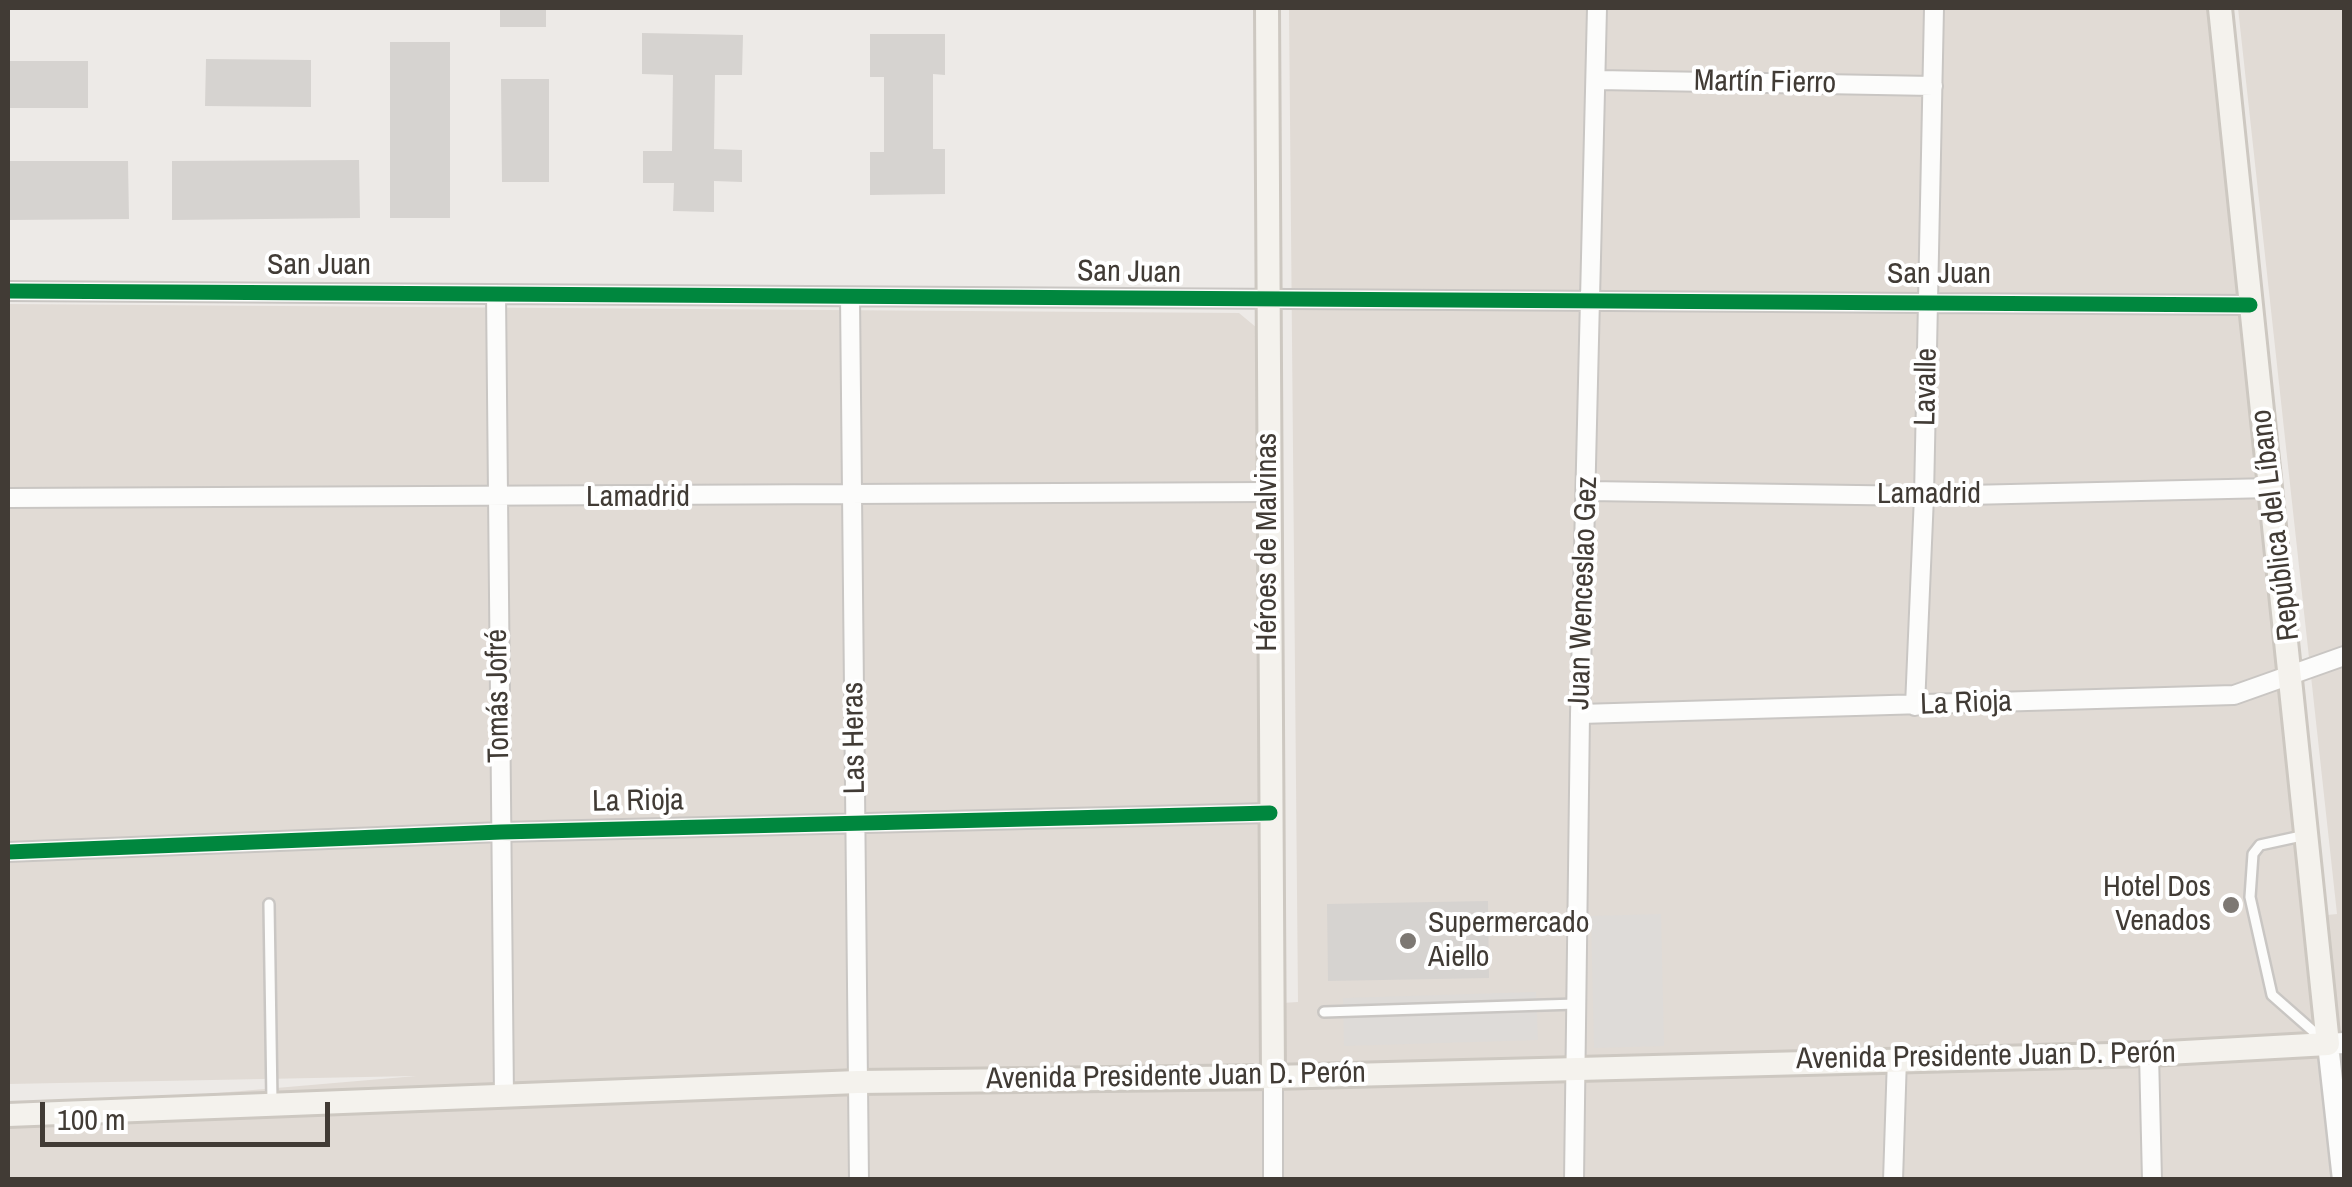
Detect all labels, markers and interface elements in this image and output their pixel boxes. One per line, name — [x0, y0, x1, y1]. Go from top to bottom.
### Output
street label: Martín Fierro — [1694, 64, 1836, 102]
street label: San Juan — [267, 248, 371, 284]
street label: San Juan — [1077, 254, 1181, 292]
street label: San Juan — [1887, 257, 1991, 293]
street label: Lavalle — [1908, 348, 1946, 426]
street label: República del Líbano — [2244, 407, 2308, 643]
street label: Héroes de Malvinas — [1250, 433, 1286, 651]
street label: Juan Wenceslao Gez — [1562, 476, 1606, 710]
street label: Lamadrid — [1877, 477, 1981, 513]
street label: Lamadrid — [586, 480, 690, 516]
street label: Tomás Jofré — [480, 629, 518, 763]
street label: Las Heras — [836, 682, 874, 794]
street label: La Rioja — [1920, 684, 2012, 724]
street label: La Rioja — [592, 783, 684, 821]
place label: Hotel Dos Venados — [2103, 870, 2211, 940]
marker: Hotel Dos Venados — [2220, 894, 2242, 916]
place label: Supermercado Aiello — [1428, 906, 1589, 976]
marker: Supermercado Aiello — [1397, 930, 1419, 952]
street label: Avenida Presidente Juan D. Perón — [1796, 1036, 2176, 1078]
street label: Avenida Presidente Juan D. Perón — [986, 1056, 1366, 1098]
scale bar — [45, 1082, 335, 1144]
text: 100 m — [57, 1099, 125, 1139]

